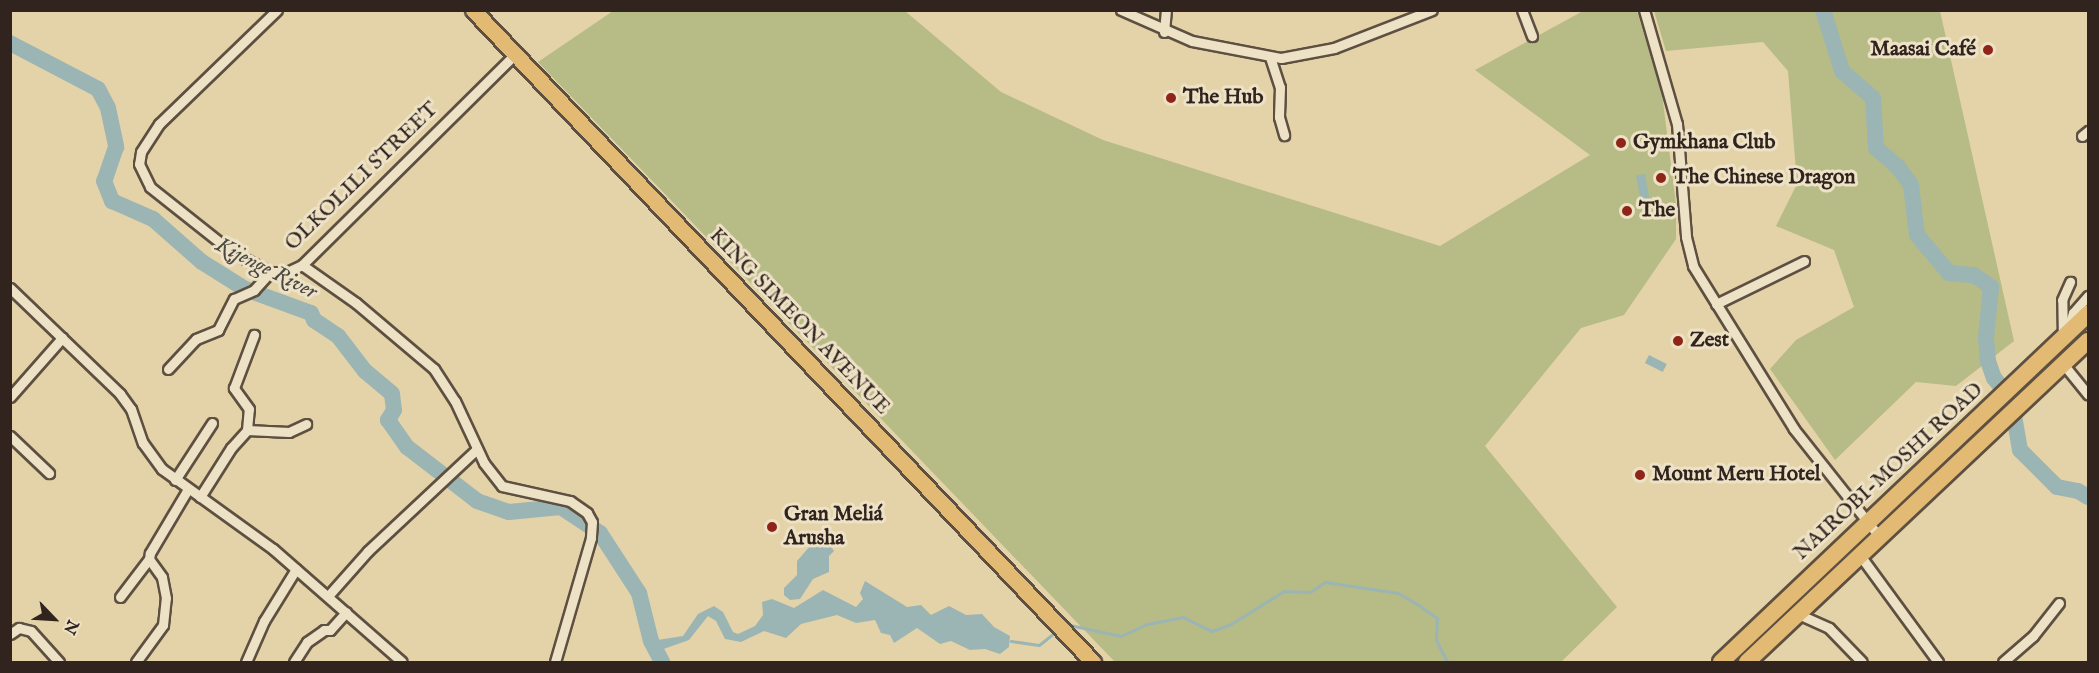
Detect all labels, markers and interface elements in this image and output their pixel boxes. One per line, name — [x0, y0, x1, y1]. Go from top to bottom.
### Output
place label: Maasai Café — [1870, 37, 1976, 63]
marker: Maasai Café — [1981, 43, 1995, 57]
place label: The Hub — [1183, 85, 1264, 111]
marker: The Hub — [1164, 91, 1178, 105]
street label: OLKOLILI STREET — [280, 98, 444, 256]
place label: Gymkhana Club — [1633, 130, 1775, 156]
marker: Gymkhana Club — [1614, 136, 1628, 150]
place label: The Chinese Dragon — [1673, 165, 1855, 191]
marker: The Chinese Dragon — [1654, 171, 1668, 185]
place label: The — [1639, 198, 1675, 224]
marker: The — [1620, 204, 1634, 218]
street label: KING SIMEON AVENUE — [703, 224, 895, 420]
water label: Kijenge River — [211, 232, 321, 306]
place label: Zest — [1690, 328, 1729, 354]
marker: Zest — [1671, 334, 1685, 348]
street label: NAIROBI-MOSHI ROAD — [1789, 378, 1989, 566]
place label: Mount Meru Hotel — [1652, 462, 1821, 488]
marker: Mount Meru Hotel — [1633, 468, 1647, 482]
place label: Gran Meliá Arusha — [784, 502, 883, 552]
marker: Gran Meliá Arusha — [765, 520, 779, 534]
north arrow — [24, 589, 84, 649]
text: N — [58, 616, 82, 637]

